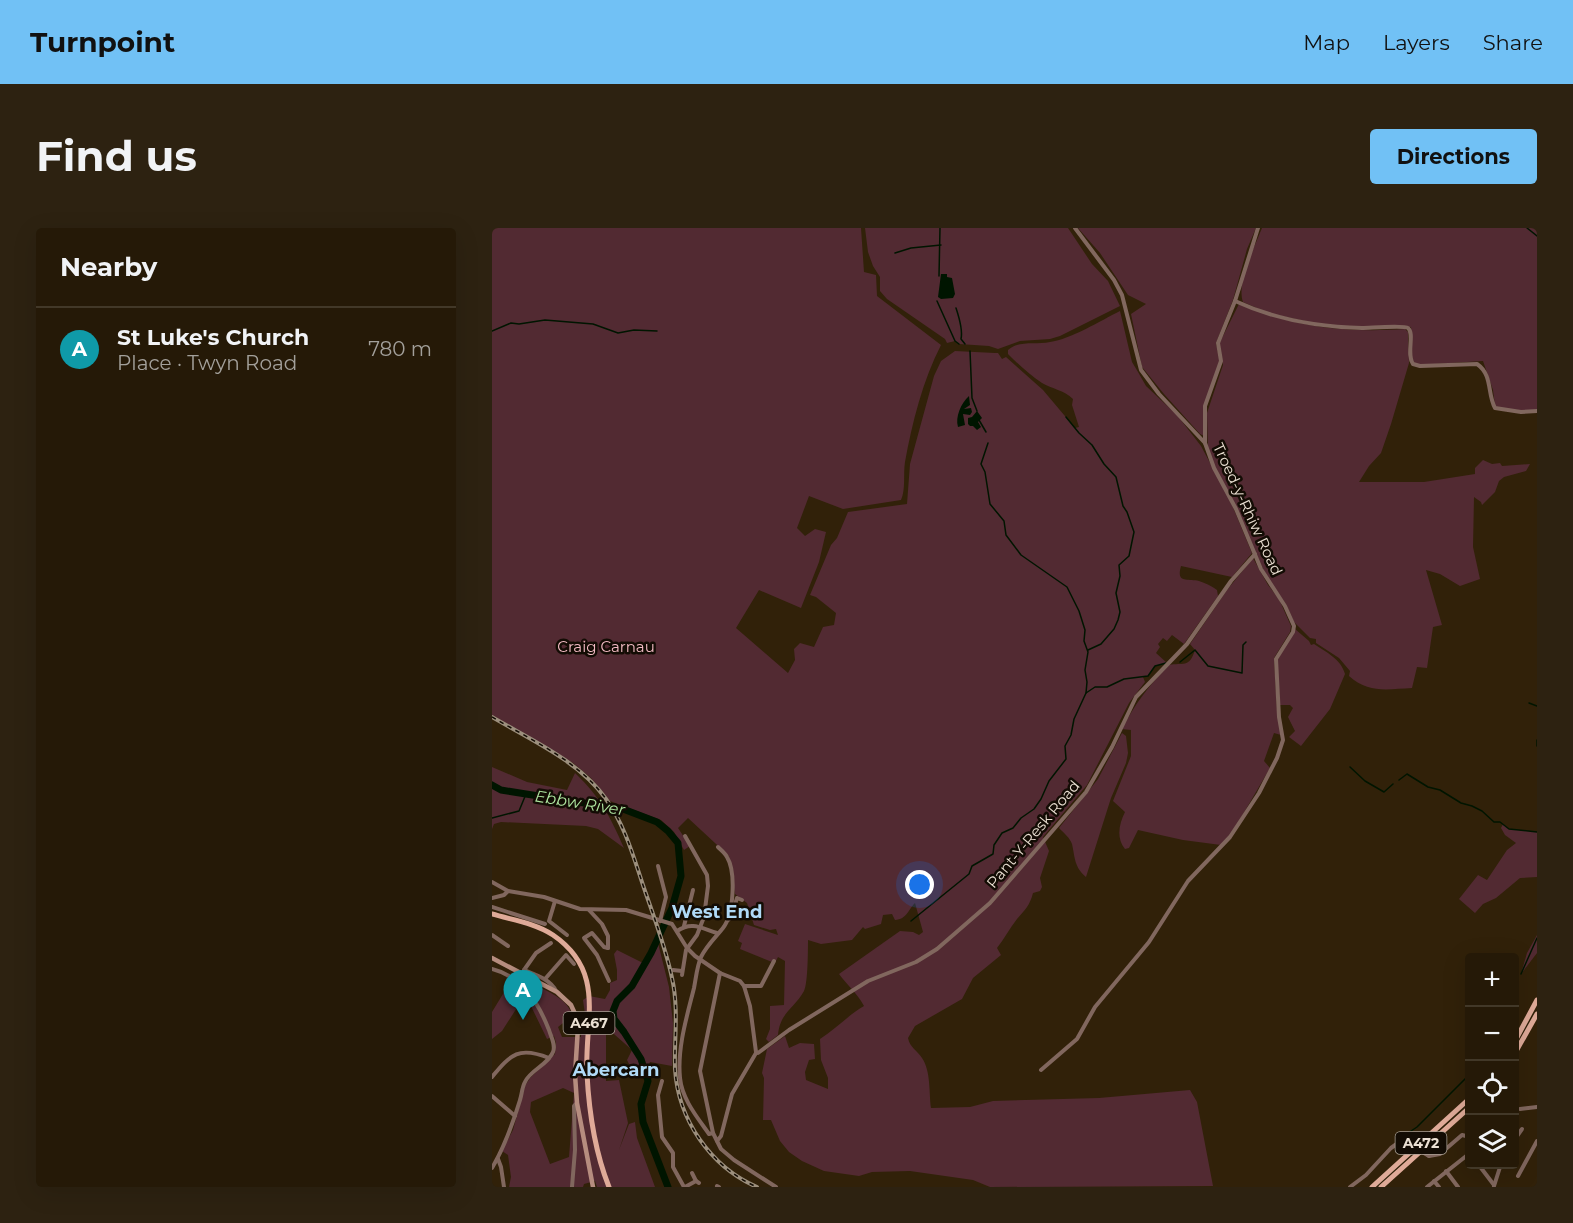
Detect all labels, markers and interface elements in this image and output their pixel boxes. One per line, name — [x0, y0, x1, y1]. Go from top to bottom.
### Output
text: Turnpoint — [30, 25, 175, 59]
text: Map — [1303, 30, 1350, 55]
text: Layers — [1383, 30, 1450, 55]
text: Share — [1483, 30, 1543, 55]
button: Directions — [1370, 129, 1537, 184]
text: Find us — [36, 130, 197, 182]
text: Nearby — [60, 251, 157, 283]
text: St Luke's Church — [117, 324, 309, 351]
text: A — [72, 337, 87, 361]
text: 780 m — [368, 337, 432, 361]
text: Place · Twyn Road — [117, 351, 297, 375]
street label: Troed-y-Rhiw Road — [1209, 440, 1287, 578]
park label: Craig Carnau — [557, 637, 655, 656]
street label: Pant-Y-Resk Road — [982, 776, 1084, 892]
water label: Ebbw River — [534, 787, 627, 820]
your location — [905, 870, 934, 899]
district label: West End — [672, 901, 762, 923]
map controls — [1465, 953, 1519, 1169]
button: + — [1465, 953, 1519, 1007]
pin: A — [504, 970, 543, 1020]
button: − — [1465, 1007, 1519, 1061]
road number: A467 — [564, 1012, 614, 1034]
district label: Abercarn — [571, 1059, 660, 1081]
button: locate — [1465, 1061, 1519, 1115]
button: layers — [1465, 1115, 1519, 1169]
road number: A472 — [1396, 1132, 1446, 1154]

